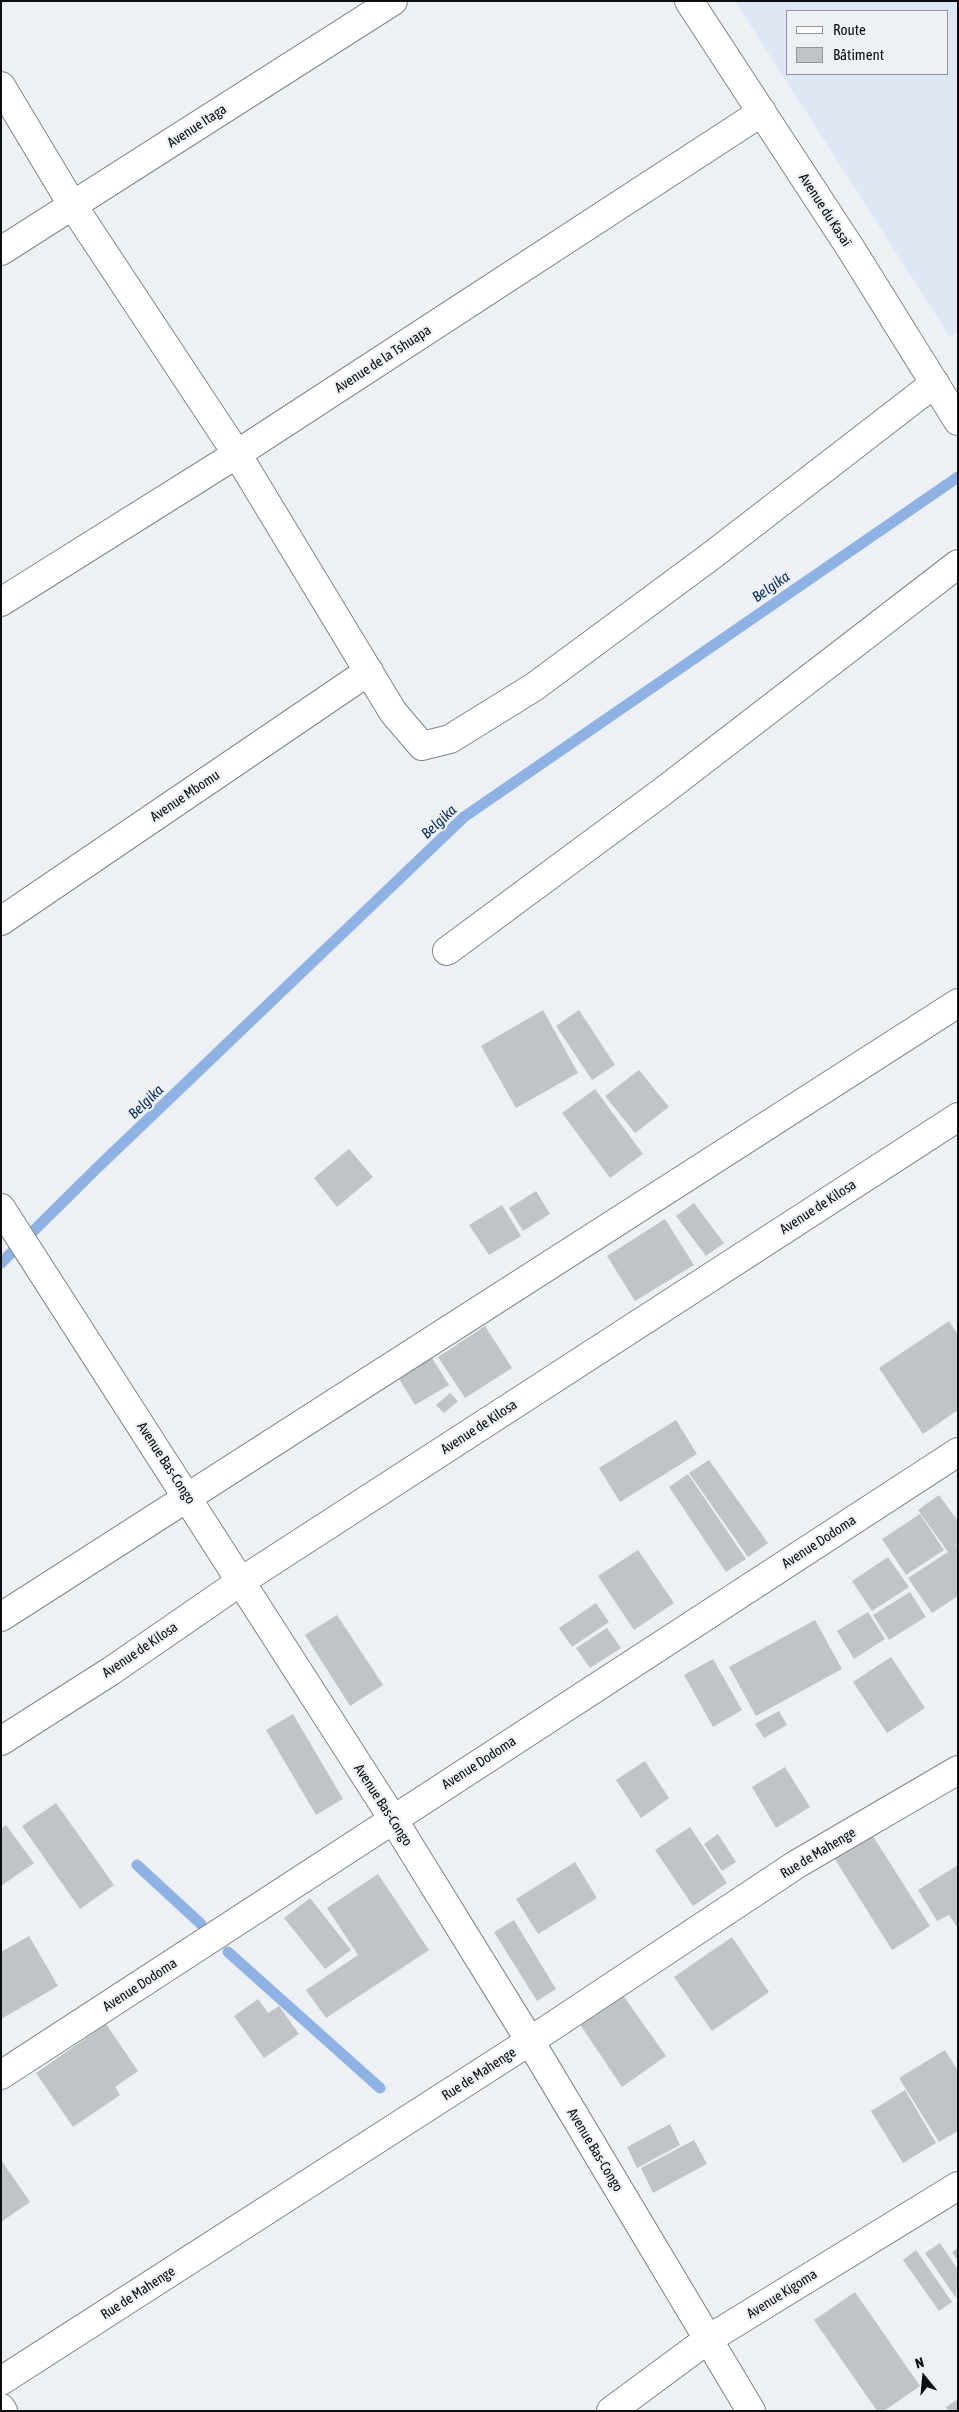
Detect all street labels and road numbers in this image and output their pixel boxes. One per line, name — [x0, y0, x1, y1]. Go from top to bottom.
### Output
street label: Avenue Itaga — [164, 101, 230, 151]
street label: Avenue du Kasaï — [795, 170, 855, 250]
street label: Avenue de la Tshuapa — [332, 322, 434, 396]
street label: Avenue Mbomu — [147, 767, 223, 825]
street label: Avenue de Kilosa — [777, 1176, 859, 1238]
street label: Avenue de Kilosa — [438, 1396, 520, 1458]
street label: Avenue Bas-Congo — [133, 1419, 199, 1507]
street label: Avenue Dodoma — [779, 1512, 859, 1572]
street label: Avenue de Kilosa — [99, 1619, 181, 1681]
street label: Avenue Dodoma — [439, 1733, 519, 1793]
street label: Avenue Bas-Congo — [350, 1761, 416, 1849]
street label: Rue de Mahenge — [777, 1824, 859, 1882]
street label: Avenue Dodoma — [100, 1955, 180, 2015]
street label: Rue de Mahenge — [439, 2044, 519, 2104]
street label: Avenue Bas-Congo — [564, 2105, 626, 2195]
street label: Rue de Mahenge — [98, 2263, 178, 2323]
street label: Avenue Kigoma — [744, 2266, 820, 2322]

